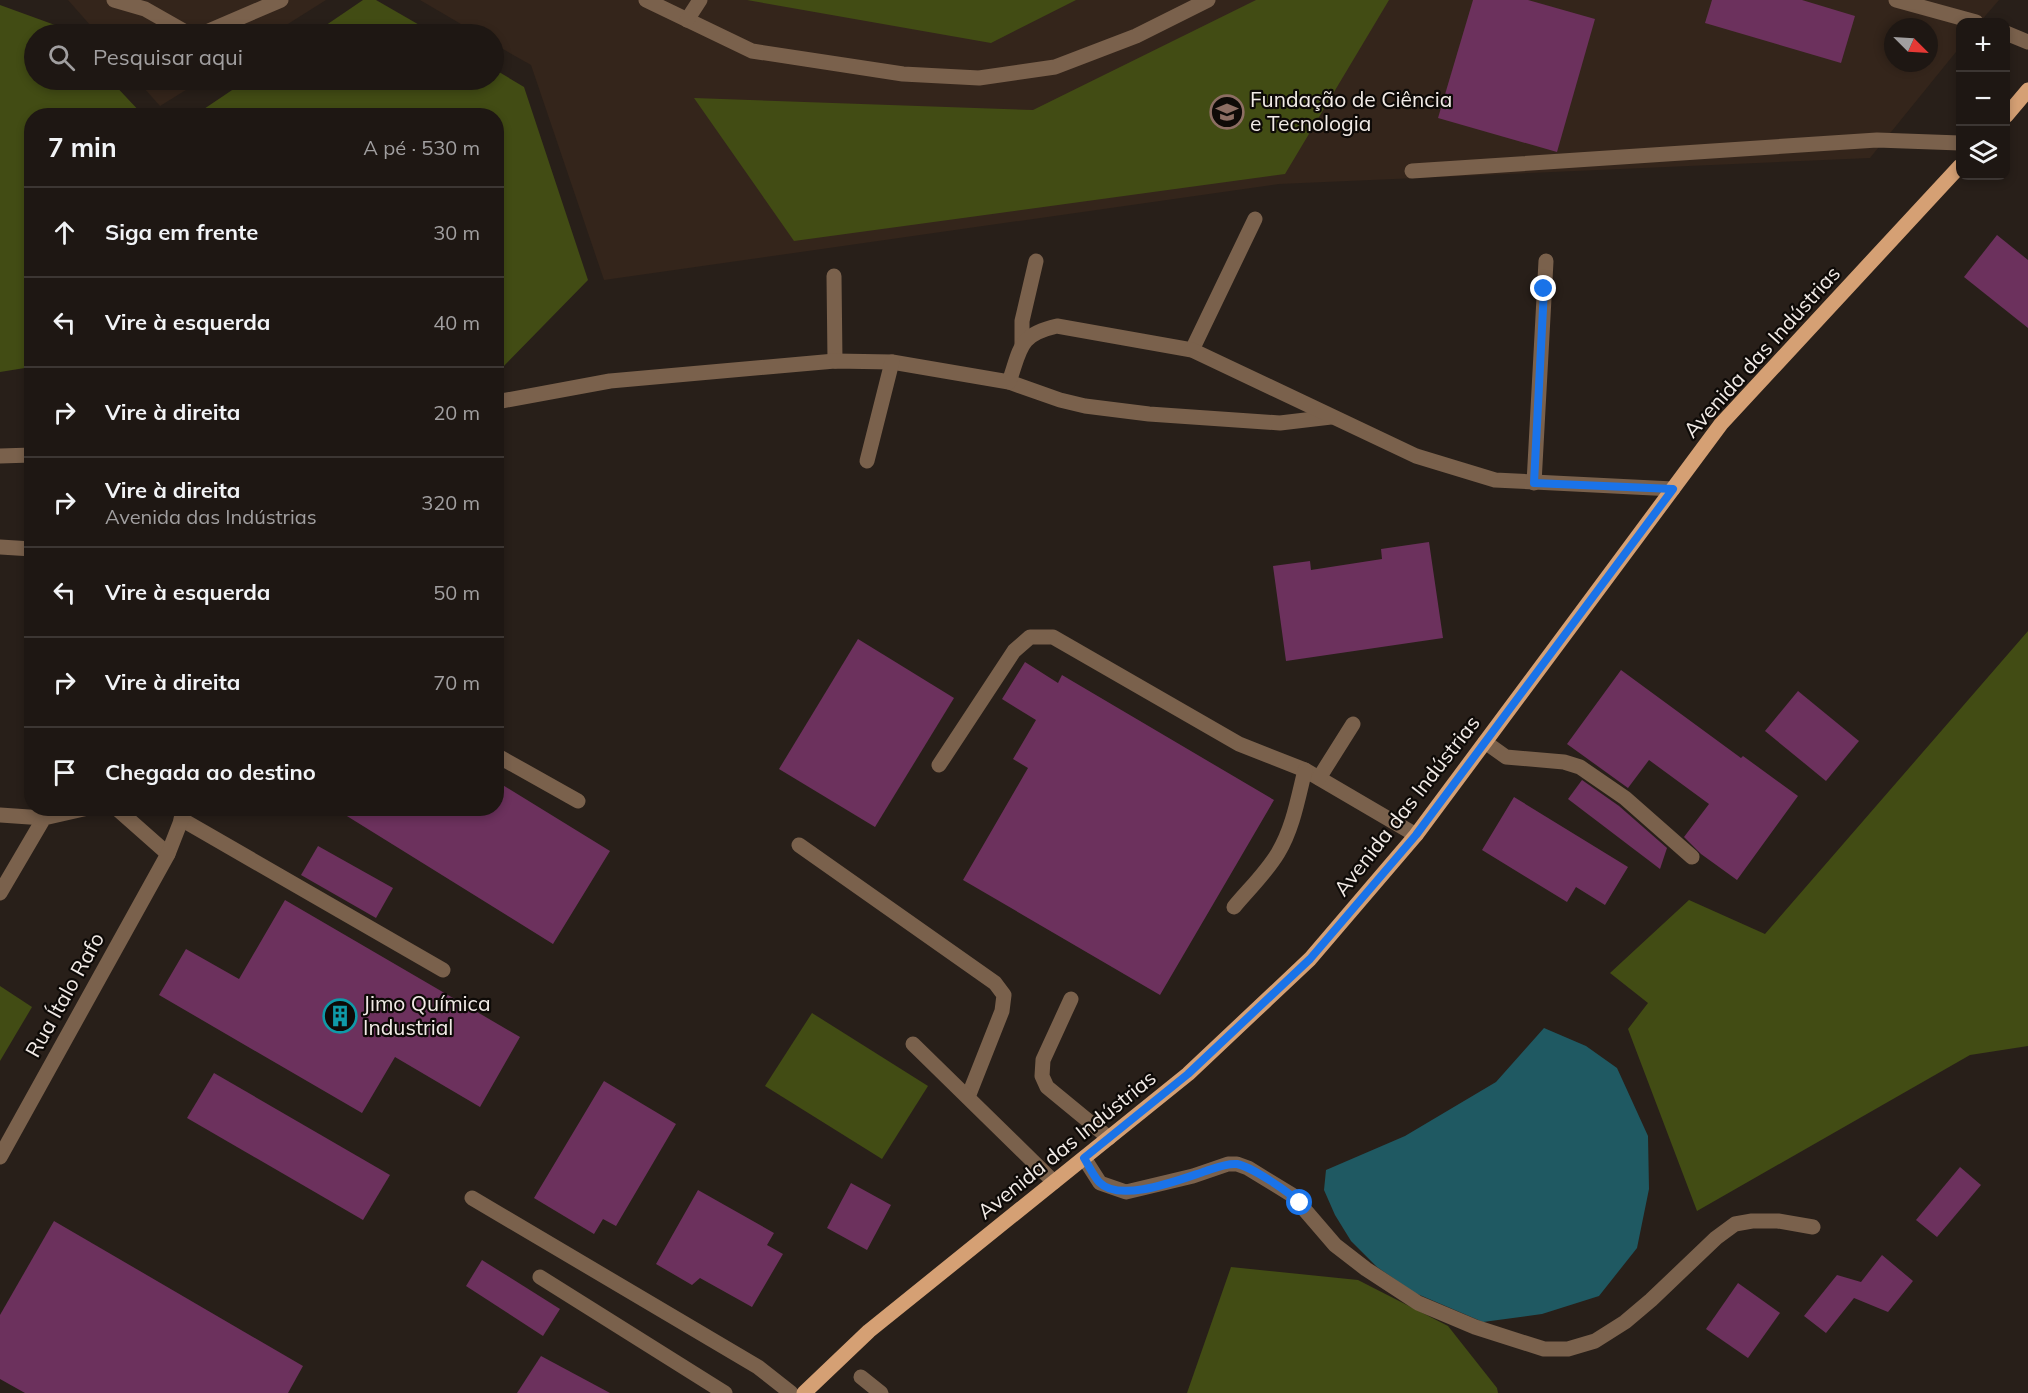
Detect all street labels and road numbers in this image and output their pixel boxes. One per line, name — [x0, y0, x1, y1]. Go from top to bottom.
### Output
street label: Avenida das Indústrias — [1677, 260, 1845, 443]
street label: Avenida das Indústrias — [1328, 710, 1485, 901]
street label: Rua Ítalo Rafo — [19, 928, 109, 1061]
street label: Avenida das Indústrias — [972, 1064, 1161, 1224]

